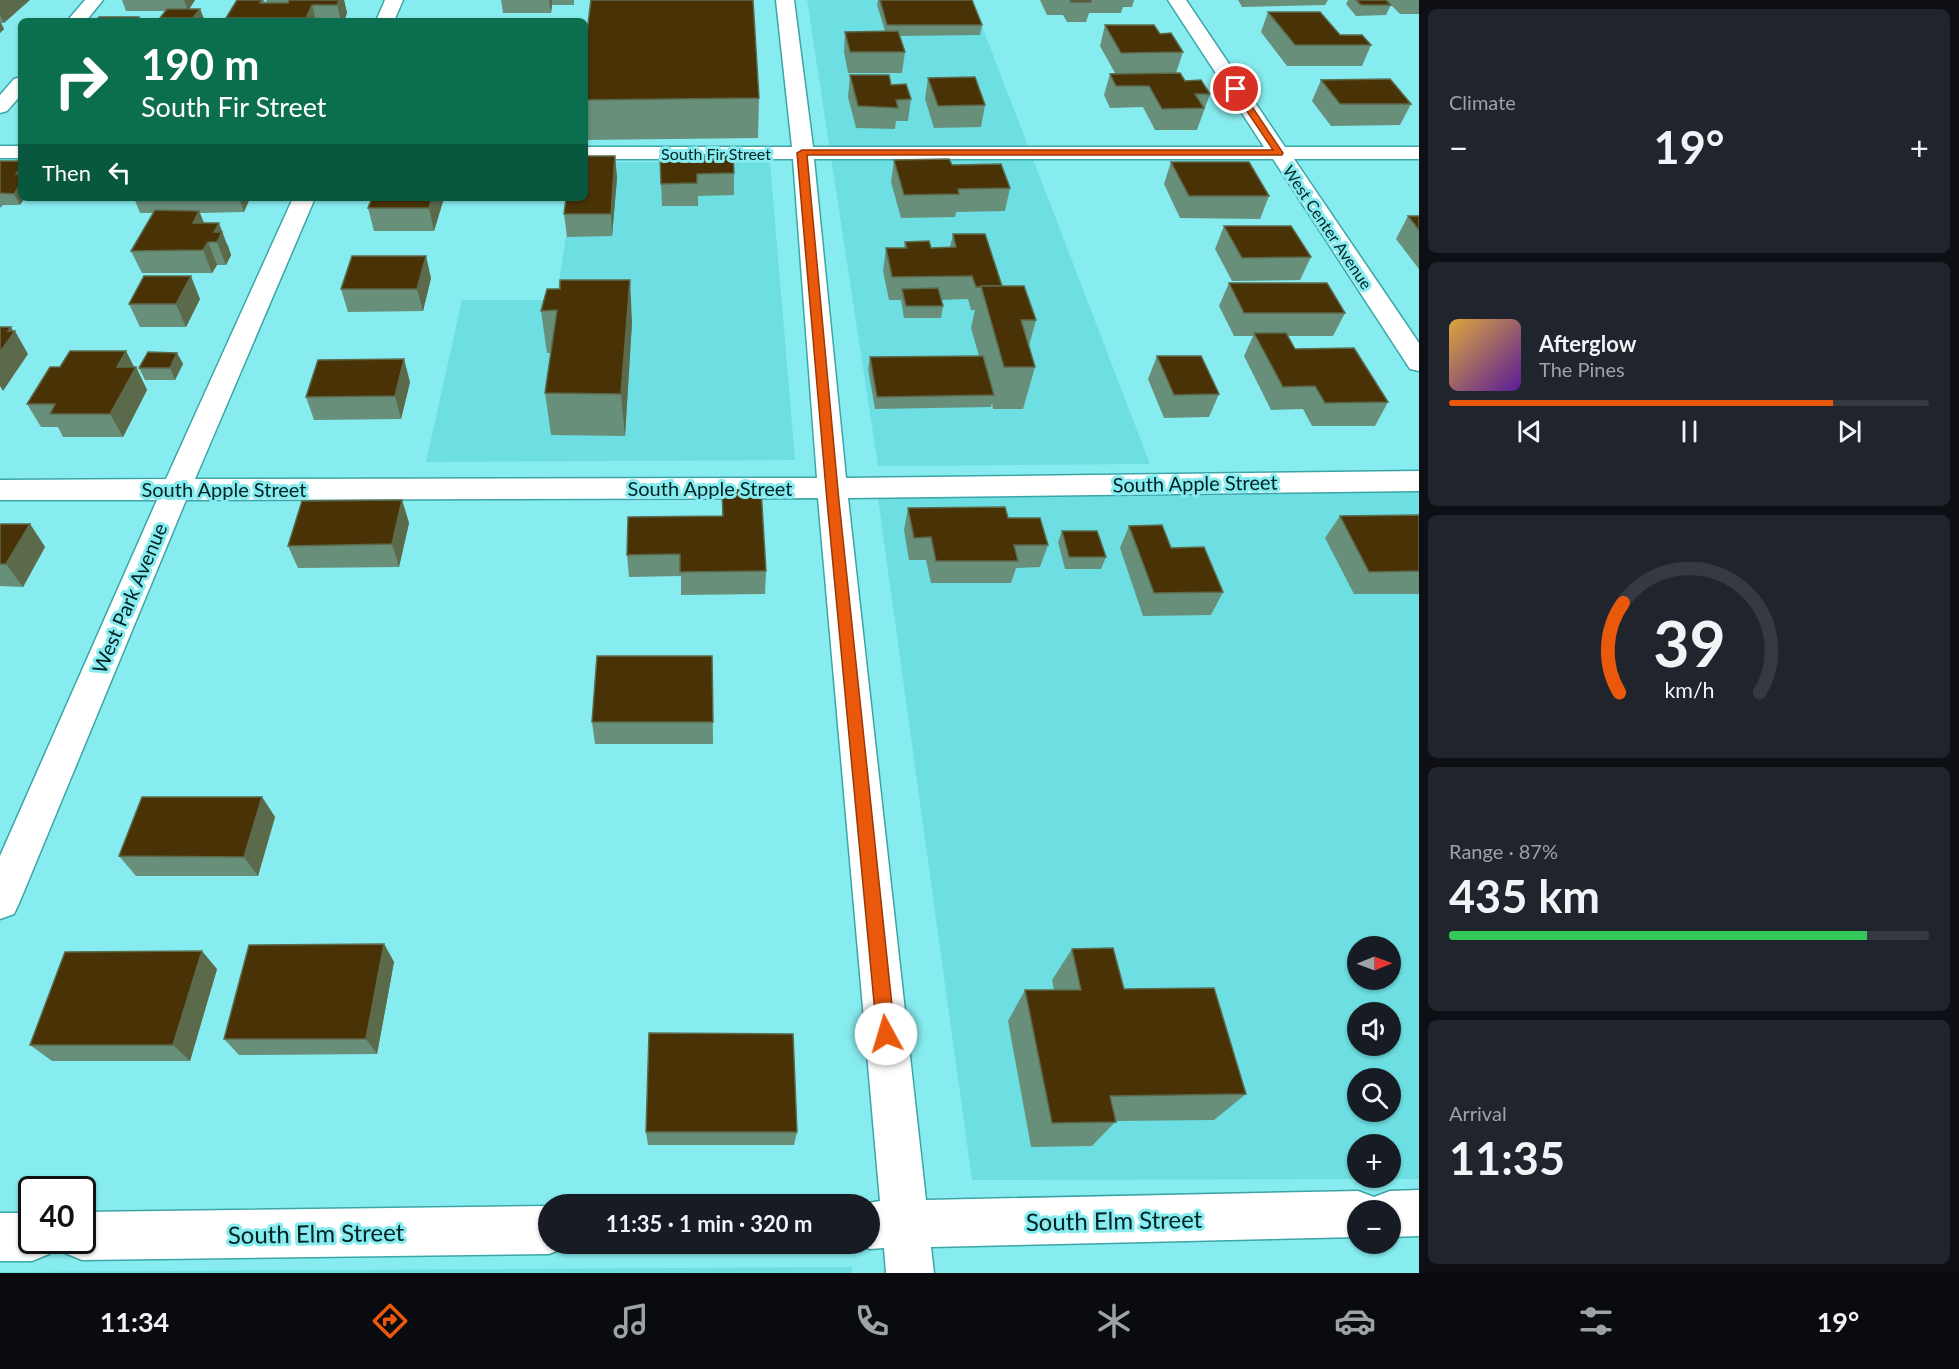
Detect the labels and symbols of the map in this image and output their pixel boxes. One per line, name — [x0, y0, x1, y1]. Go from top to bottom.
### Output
pin — [1210, 63, 1261, 114]
street label: South Fir Street — [661, 144, 771, 163]
street label: West Center Avenue — [1280, 162, 1376, 292]
street label: South Apple Street — [1112, 470, 1278, 496]
street label: South Apple Street — [627, 476, 793, 500]
street label: South Apple Street — [141, 477, 307, 501]
street label: West Park Avenue — [87, 519, 171, 677]
north arrow — [1347, 936, 1401, 990]
position arrow — [854, 1002, 918, 1066]
speed limit sign: 40 — [18, 1176, 96, 1254]
street label: South Elm Street — [1025, 1204, 1203, 1236]
street label: South Elm Street — [227, 1217, 405, 1249]

